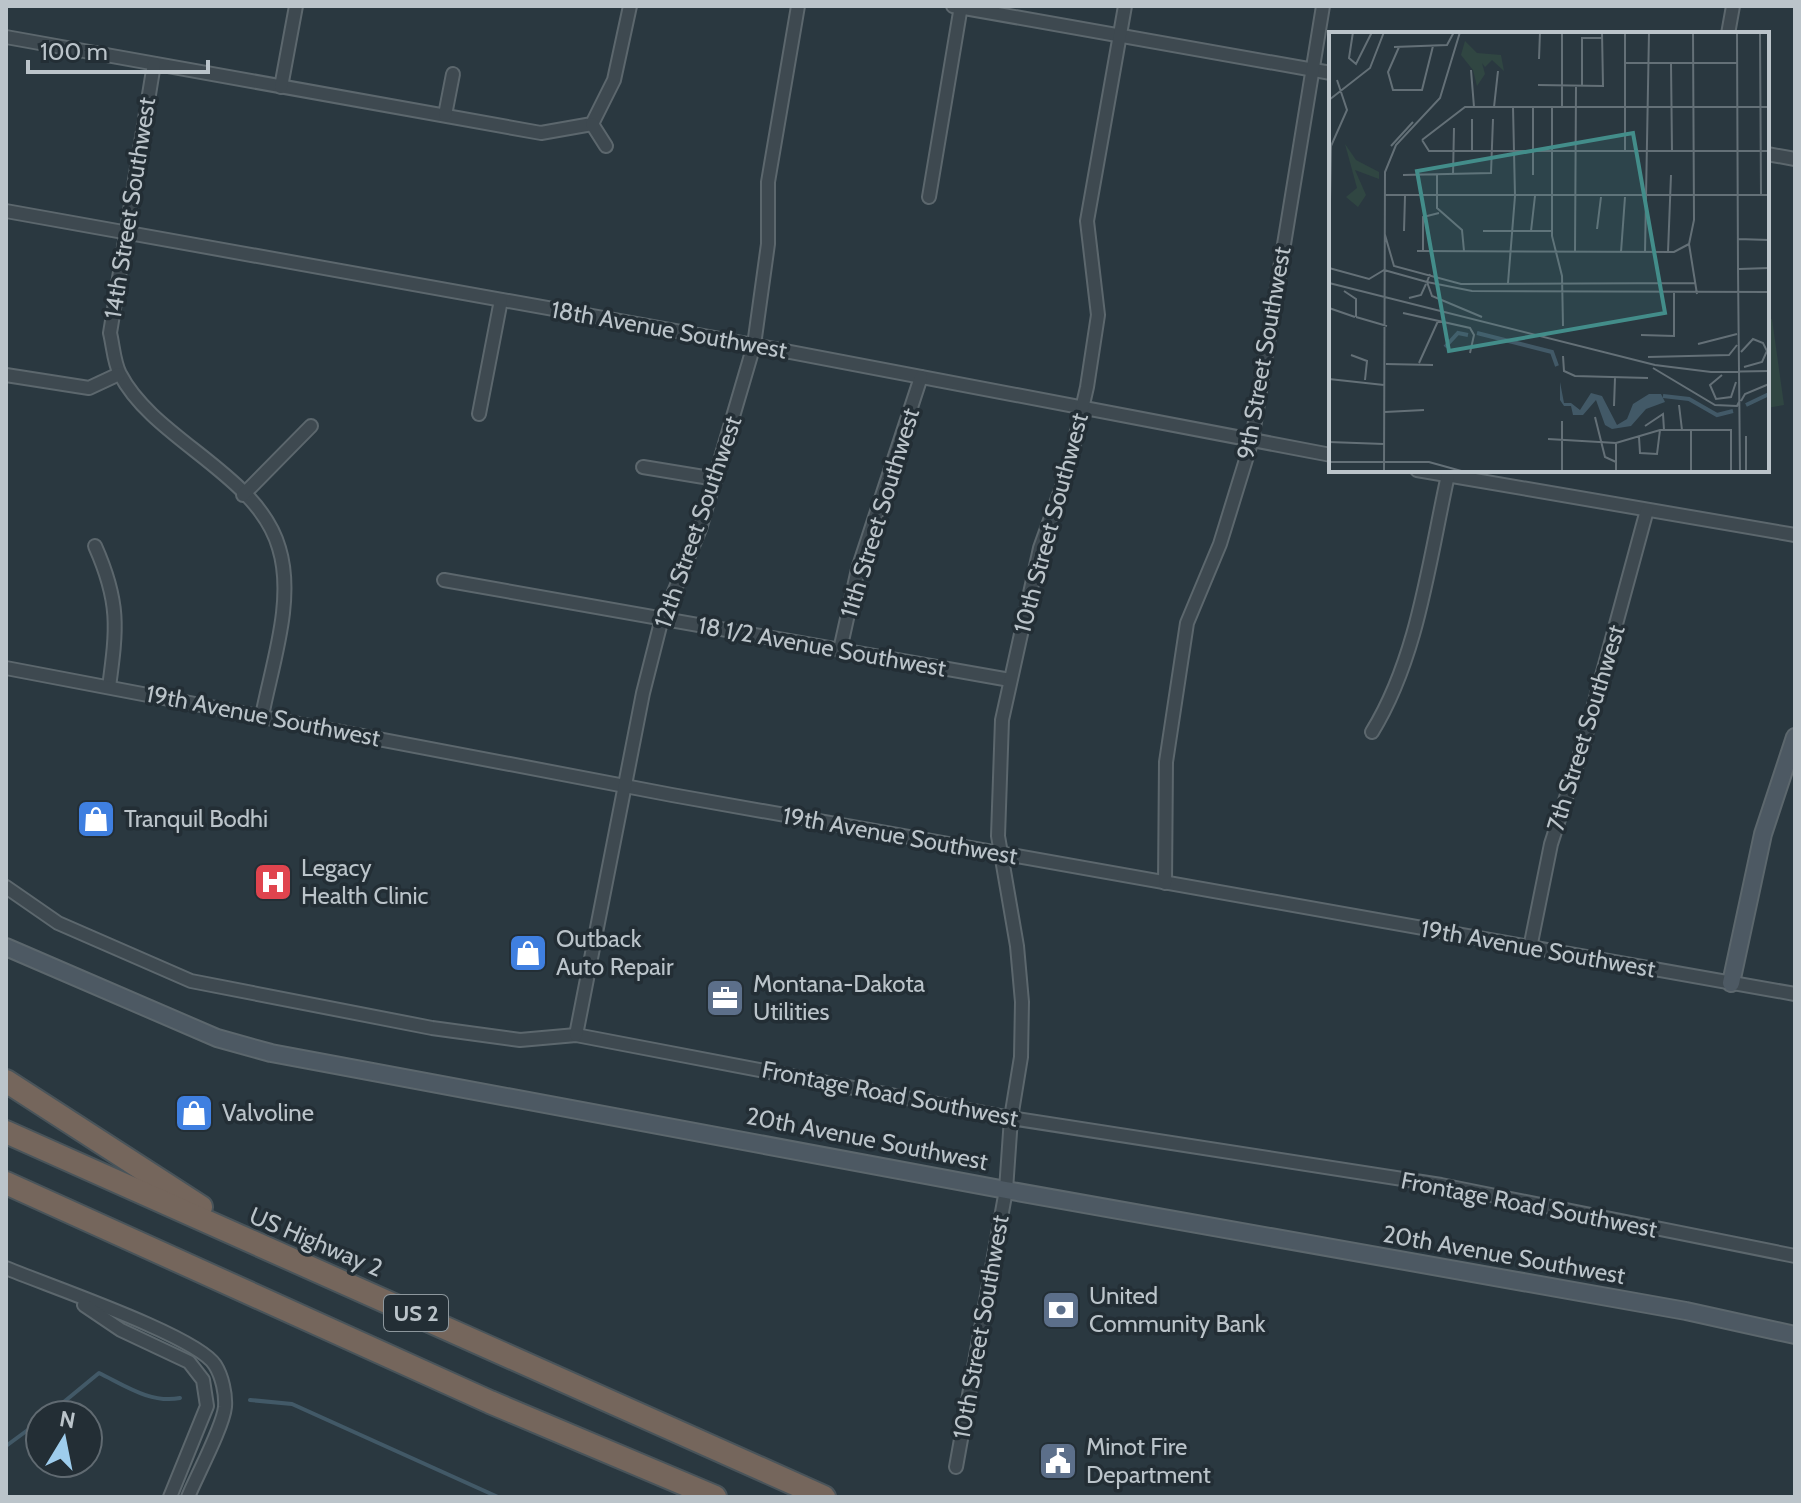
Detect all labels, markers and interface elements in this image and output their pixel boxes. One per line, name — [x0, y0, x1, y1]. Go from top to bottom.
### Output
scale bar — [28, 24, 208, 74]
inset map — [1329, 32, 1769, 472]
text: 100 m — [40, 37, 108, 66]
street label: 14th Street Southwest — [98, 95, 161, 321]
street label: 9th Street Southwest — [1231, 244, 1296, 462]
street label: 18th Avenue Southwest — [549, 295, 789, 365]
street label: 11th Street Southwest — [834, 405, 925, 621]
street label: 10th Street Southwest — [1007, 410, 1094, 636]
street label: 12th Street Southwest — [648, 412, 747, 632]
street label: 18 1/2 Avenue Southwest — [696, 610, 948, 683]
street label: 7th Street Southwest — [1540, 621, 1631, 834]
street label: 19th Avenue Southwest — [144, 679, 383, 752]
shop icon: Tranquil Bodhi — [75, 798, 117, 840]
street label: 19th Avenue Southwest — [780, 801, 1020, 870]
place label: Tranquil Bodhi — [124, 804, 268, 833]
place label: Legacy Health Clinic — [301, 853, 428, 910]
hospital icon: Legacy Health Clinic — [252, 861, 294, 903]
street label: 19th Avenue Southwest — [1418, 914, 1658, 983]
place label: Outback Auto Repair — [556, 924, 674, 981]
shop icon: Outback Auto Repair — [507, 932, 549, 974]
place label: Montana-Dakota Utilities — [753, 969, 925, 1026]
office icon: Montana-Dakota Utilities — [704, 977, 746, 1019]
street label: Frontage Road Southwest — [760, 1054, 1021, 1133]
shop icon: Valvoline — [173, 1092, 215, 1134]
place label: Valvoline — [222, 1098, 314, 1127]
street label: 20th Avenue Southwest — [744, 1101, 990, 1176]
street label: Frontage Road Southwest — [1399, 1165, 1660, 1244]
street label: US Highway 2 — [245, 1200, 387, 1283]
street label: 10th Street Southwest — [947, 1213, 1014, 1441]
street label: 20th Avenue Southwest — [1381, 1219, 1628, 1290]
place label: United Community Bank — [1089, 1281, 1266, 1338]
bank icon: United Community Bank — [1040, 1289, 1082, 1331]
road number: US 2 — [384, 1295, 448, 1331]
north arrow — [24, 1399, 104, 1479]
text: N — [57, 1405, 77, 1434]
place label: Minot Fire Department — [1086, 1432, 1211, 1489]
public building icon: Minot Fire Department — [1037, 1440, 1079, 1482]

